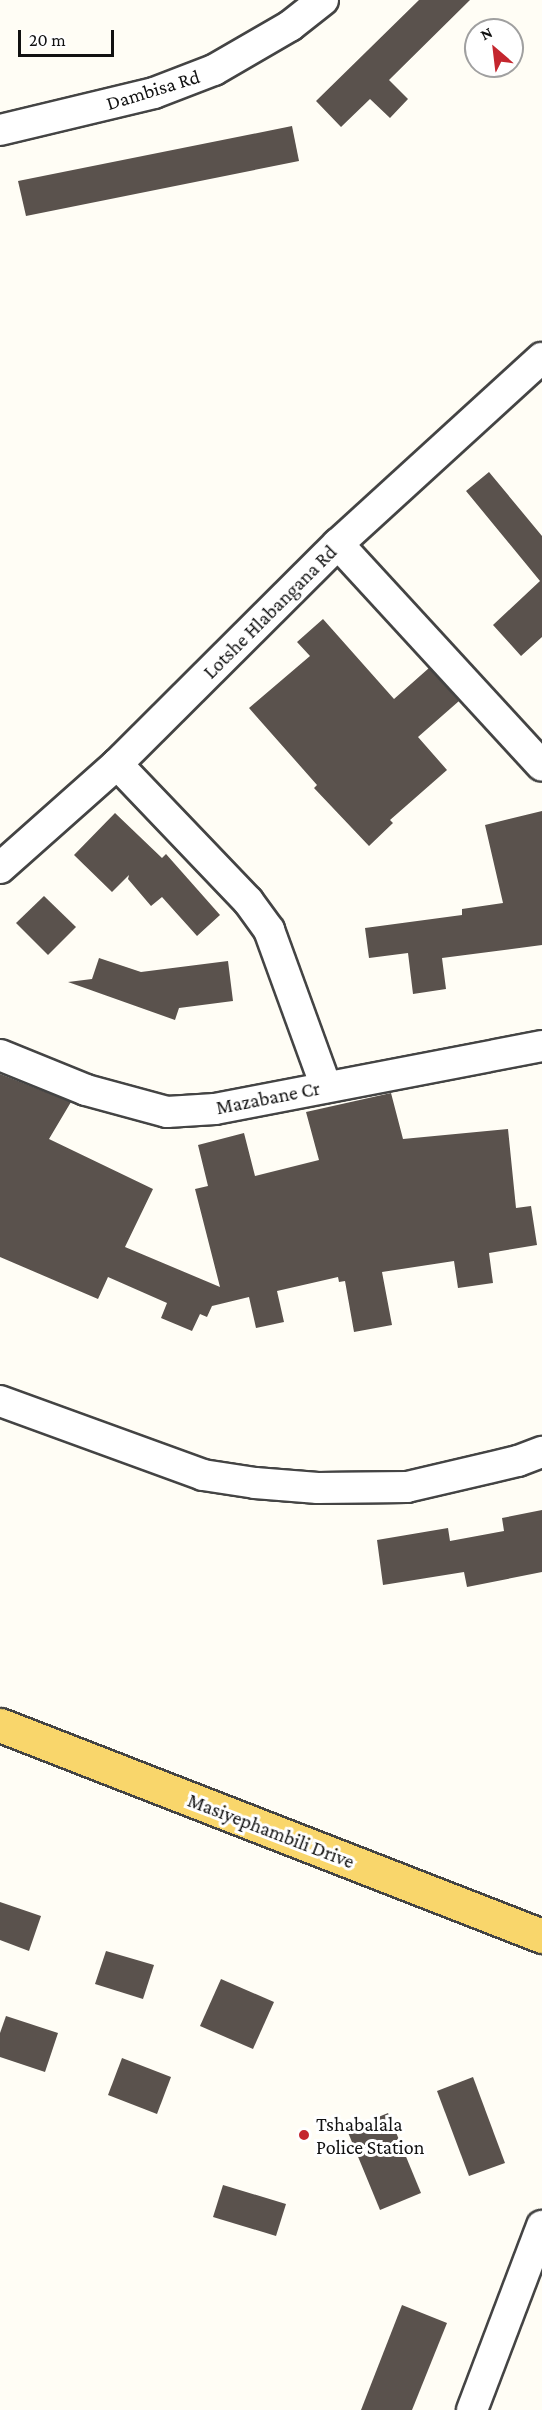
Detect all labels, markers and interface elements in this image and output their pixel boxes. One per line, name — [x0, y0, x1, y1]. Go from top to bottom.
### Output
scale bar — [21, 18, 117, 56]
north arrow — [464, 18, 524, 78]
text: N — [477, 23, 495, 43]
text: 20 m — [29, 30, 66, 50]
street label: Dambisa Rd — [103, 64, 203, 116]
street label: Lotshe Hlabangana Rd — [198, 540, 342, 684]
street label: Mazabane Cr — [214, 1076, 322, 1120]
street label: Masiyephambili Drive — [184, 1788, 358, 1874]
place label: Tshabalala Police Station — [316, 2112, 424, 2159]
marker: Tshabalala Police Station — [297, 2128, 311, 2142]

